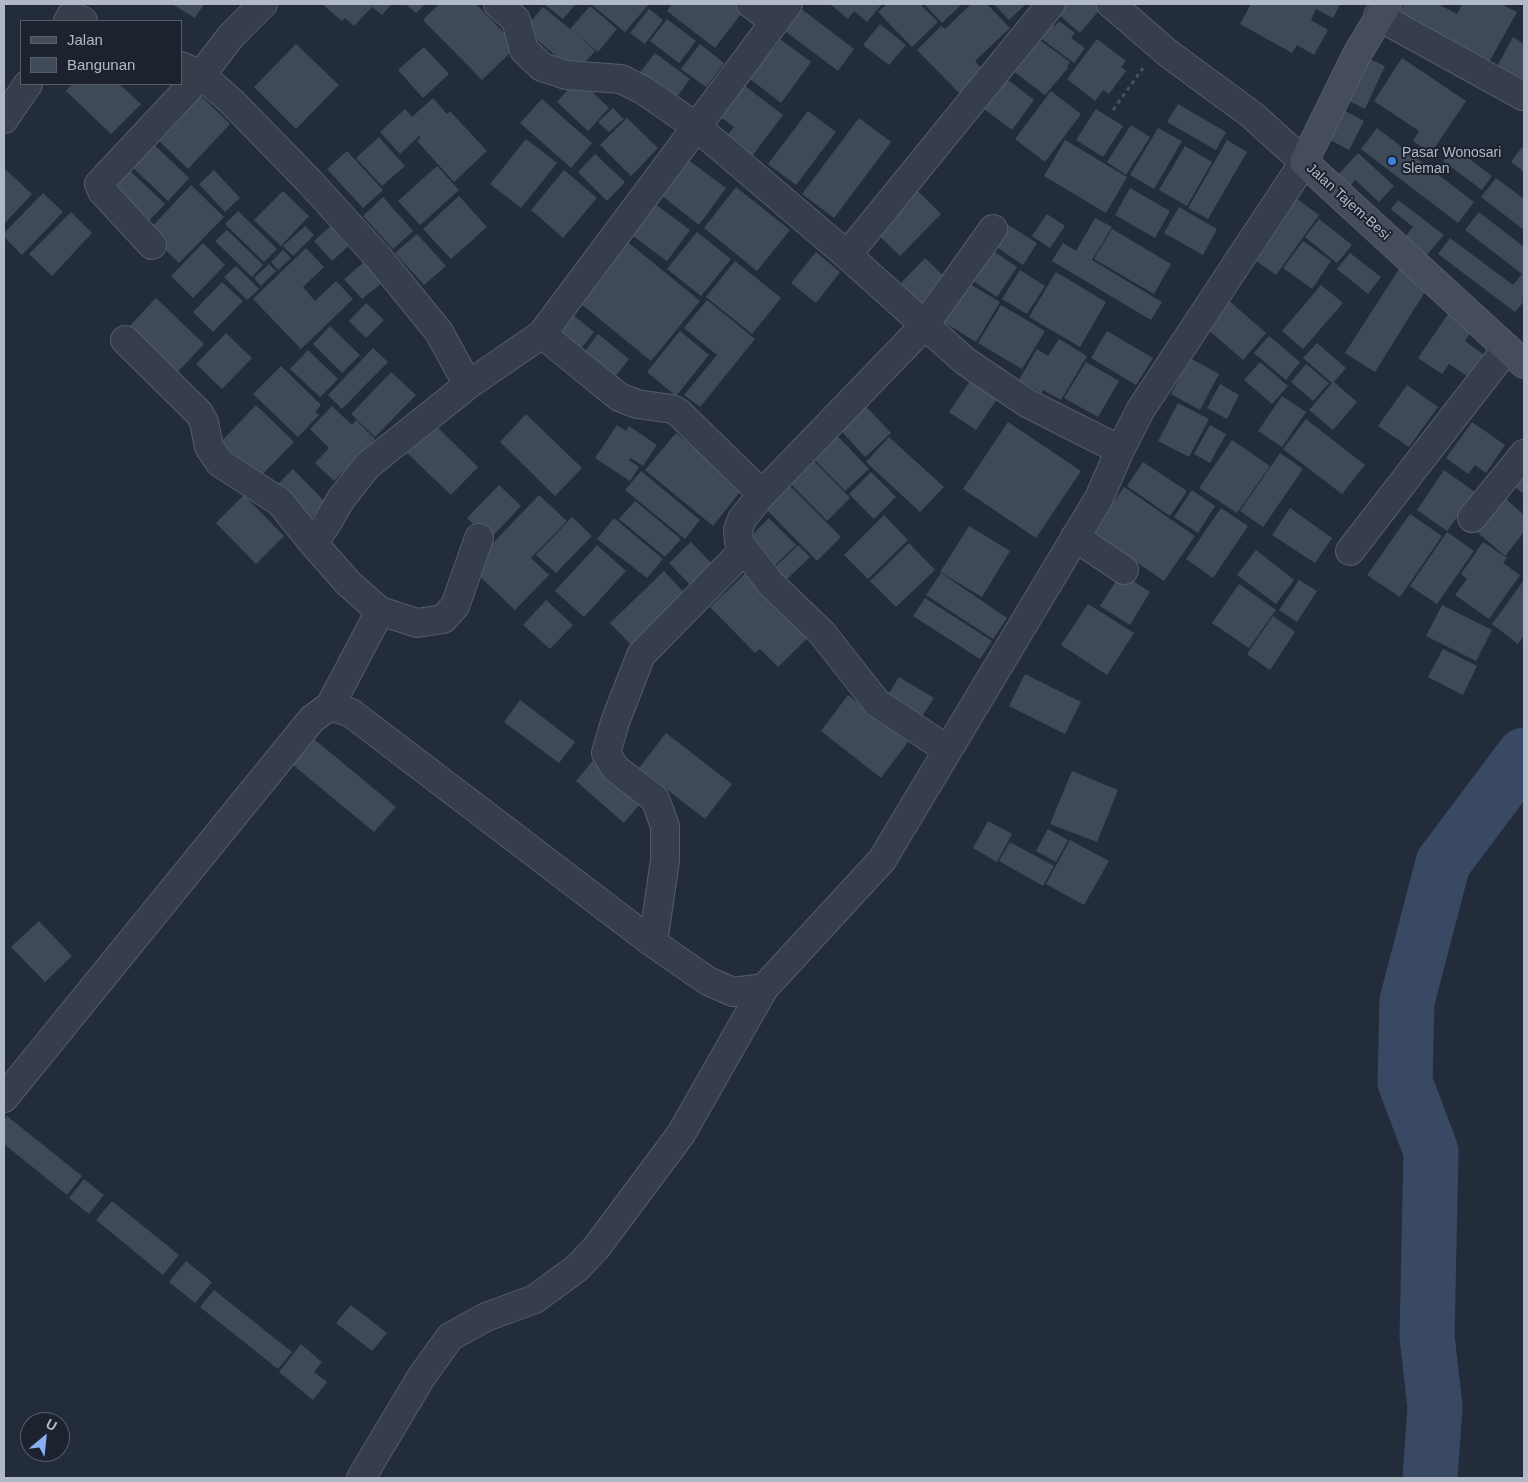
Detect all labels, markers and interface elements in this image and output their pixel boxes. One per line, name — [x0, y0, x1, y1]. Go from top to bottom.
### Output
legend — [20, 20, 182, 85]
text: Jalan — [67, 31, 103, 48]
text: Bangunan — [67, 56, 135, 73]
place label: Pasar Wonosari Sleman — [1402, 145, 1501, 178]
marker: Pasar Wonosari Sleman — [1386, 155, 1398, 167]
street label: Jalan Tajem-Besi — [1303, 160, 1393, 244]
north arrow — [20, 1412, 70, 1462]
text: U — [43, 1415, 60, 1434]

